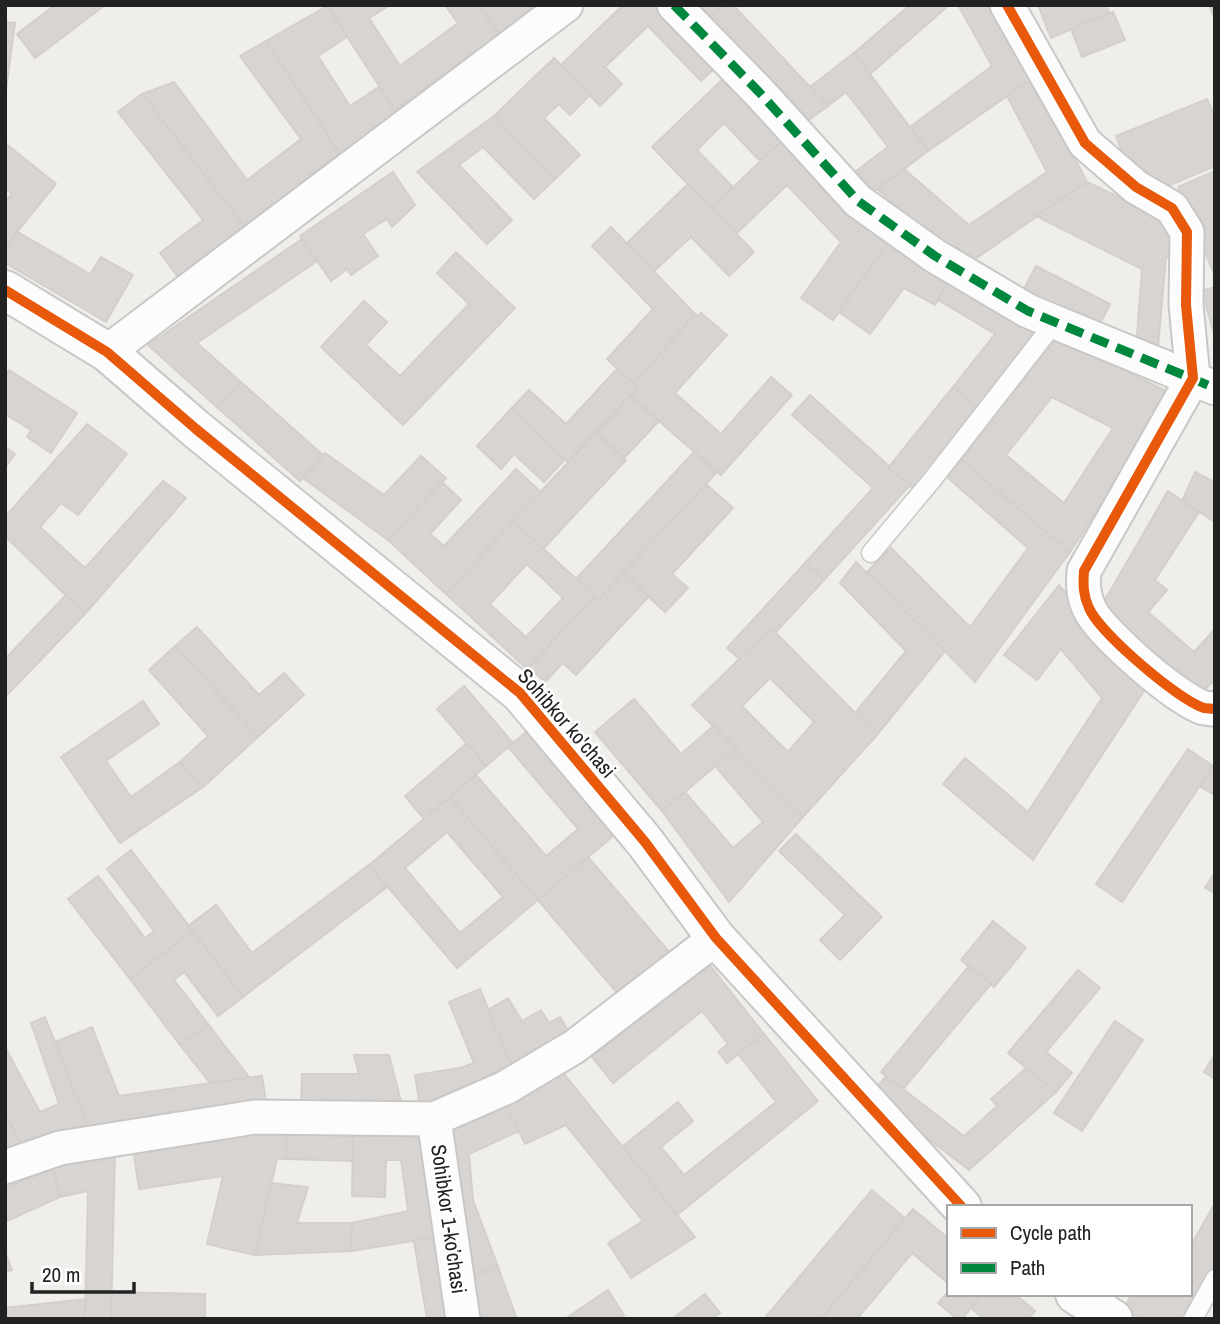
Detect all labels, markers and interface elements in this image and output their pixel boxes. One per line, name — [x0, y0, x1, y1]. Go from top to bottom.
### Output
street label: Sohibkor ko'chasi — [511, 662, 623, 784]
street label: Sohibkor 1-koʼchasi — [424, 1142, 474, 1296]
legend — [947, 1205, 1192, 1296]
text: Cycle path — [1010, 1218, 1091, 1247]
scale bar — [32, 1250, 133, 1294]
text: Path — [1010, 1253, 1045, 1282]
text: 20 m — [42, 1260, 80, 1289]

